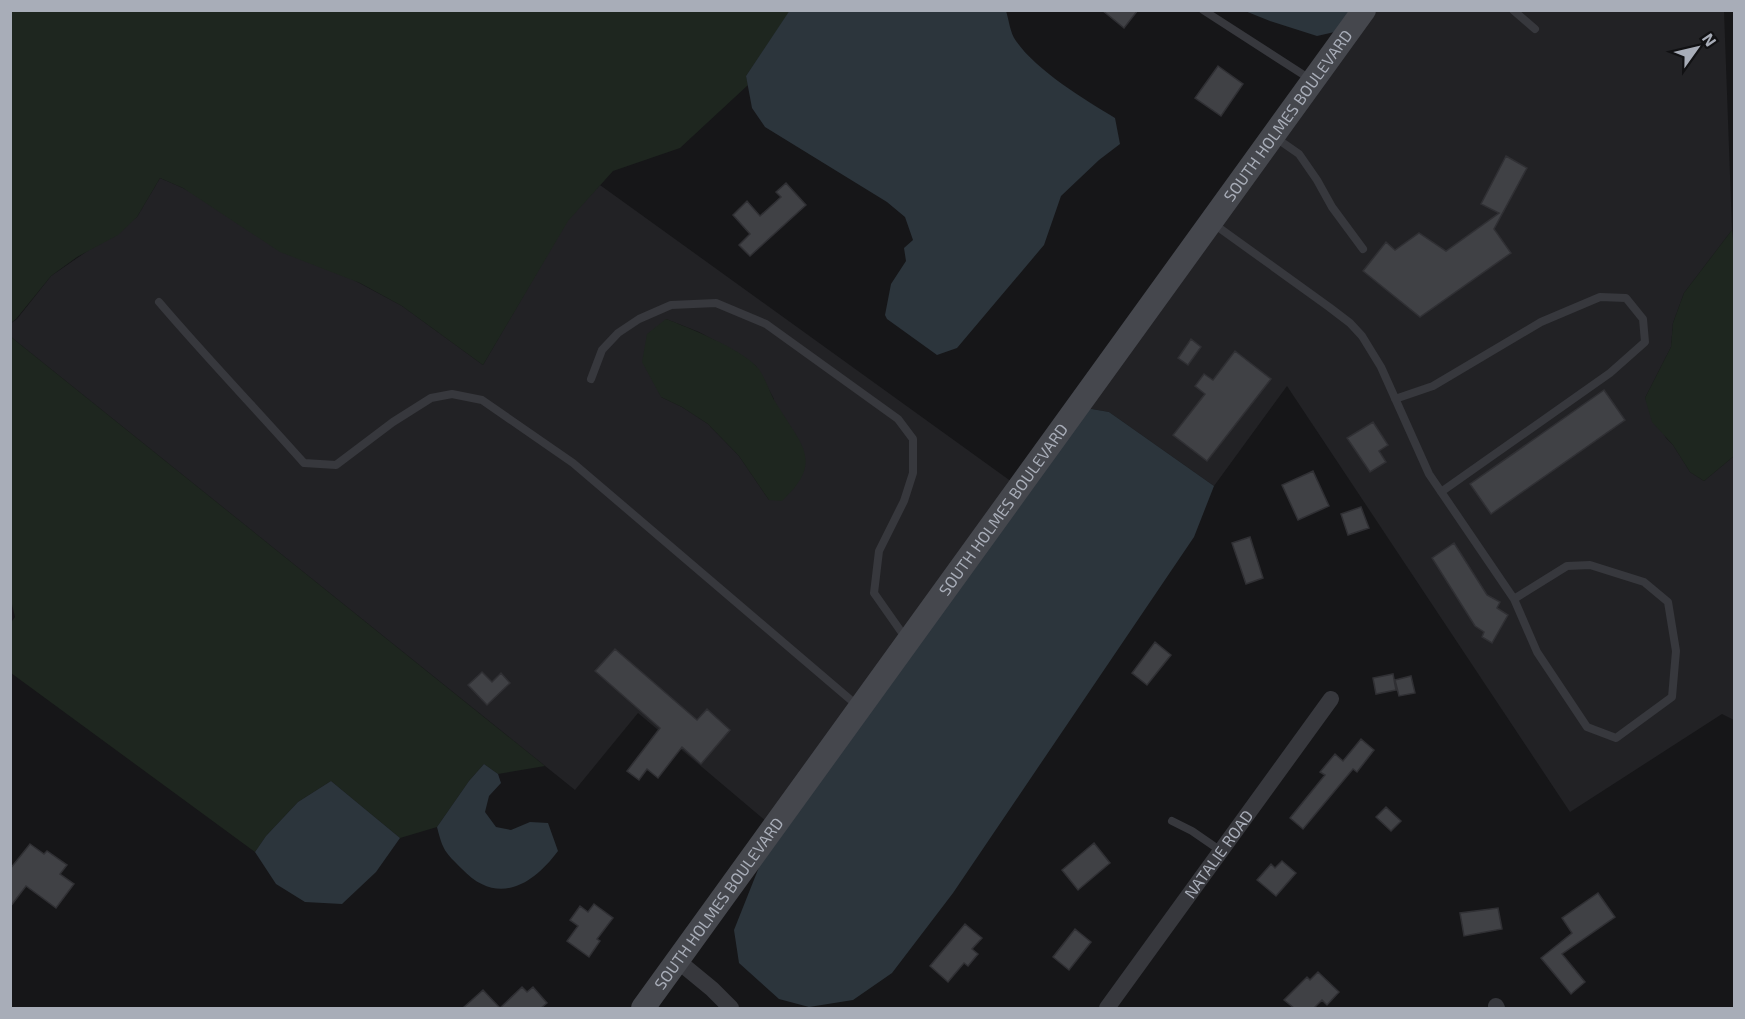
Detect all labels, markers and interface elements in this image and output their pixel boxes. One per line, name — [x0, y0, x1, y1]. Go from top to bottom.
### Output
north arrow — [1667, 18, 1727, 78]
street label: SOUTH HOLMES BOULEVARD — [1219, 26, 1356, 205]
text: N — [1699, 29, 1721, 49]
street label: SOUTH HOLMES BOULEVARD — [934, 420, 1071, 599]
street label: NATALIE ROAD — [1180, 806, 1257, 902]
street label: SOUTH HOLMES BOULEVARD — [650, 814, 787, 993]

